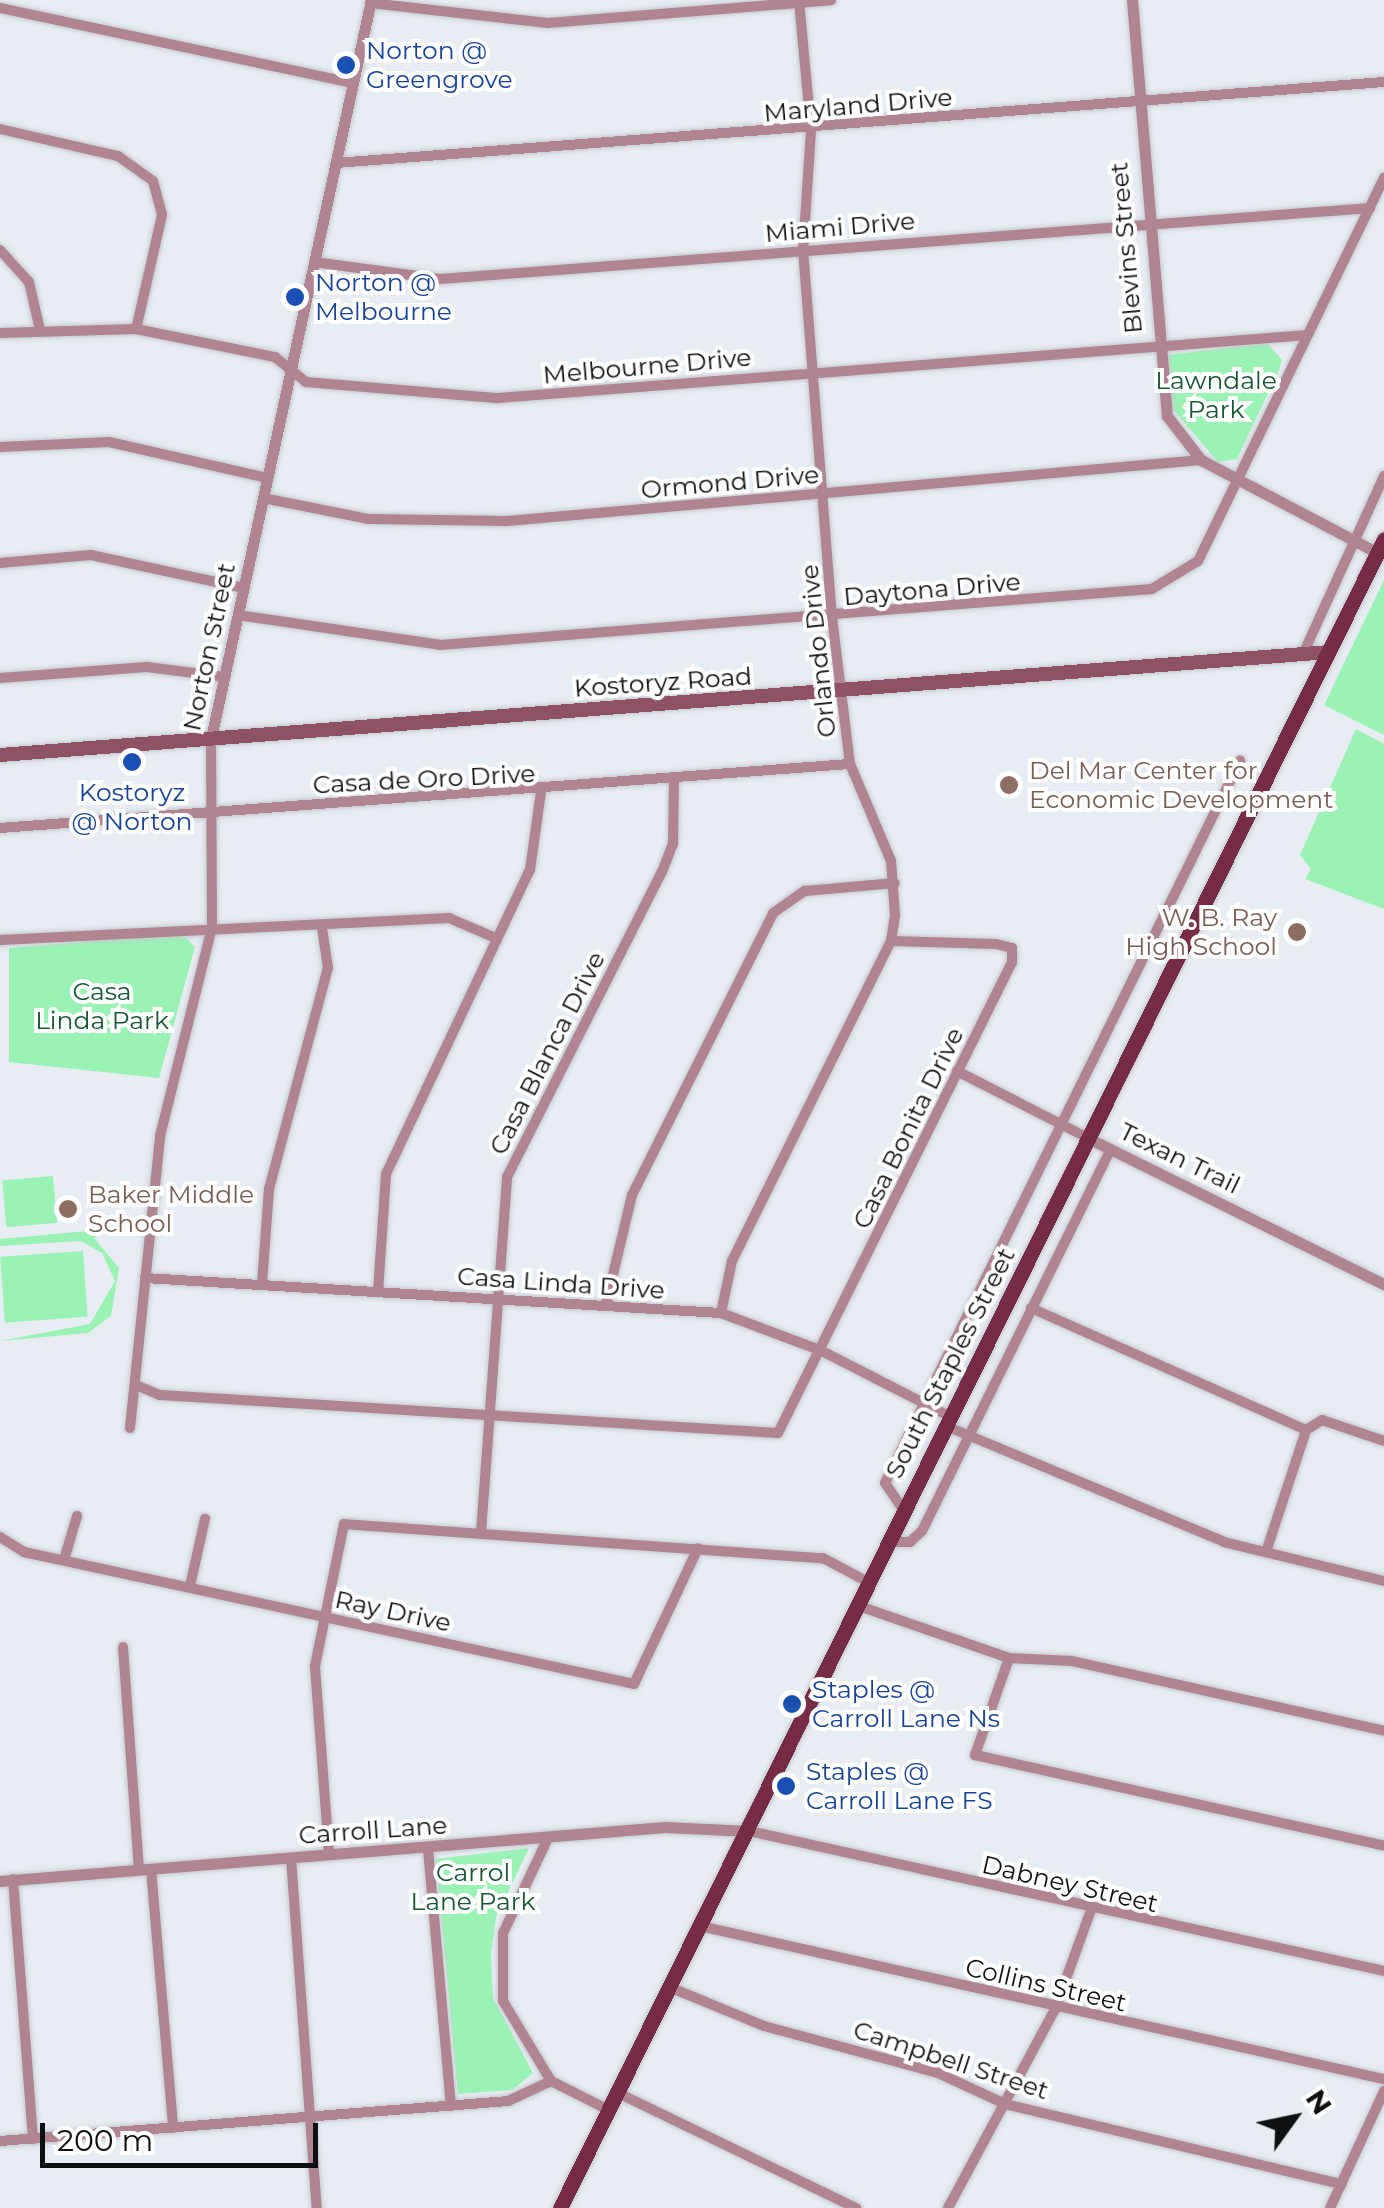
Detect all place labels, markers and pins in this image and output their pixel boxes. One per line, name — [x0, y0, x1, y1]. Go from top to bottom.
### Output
place label: Norton @ Greengrove — [366, 36, 513, 95]
marker: Norton @ Greengrove — [335, 54, 357, 76]
place label: Norton @ Melbourne — [315, 268, 452, 327]
marker: Norton @ Melbourne — [284, 286, 306, 308]
marker: Kostoryz @ Norton — [121, 751, 143, 773]
place label: Del Mar Center for Economic Development — [1029, 756, 1333, 815]
marker: Del Mar Center for Economic Development — [998, 774, 1020, 796]
place label: Kostoryz @ Norton — [71, 778, 193, 837]
place label: W. B. Ray High School — [1125, 903, 1277, 962]
marker: W. B. Ray High School — [1286, 921, 1308, 943]
place label: Baker Middle School — [88, 1180, 254, 1239]
marker: Baker Middle School — [57, 1198, 79, 1220]
place label: Staples @ Carroll Lane Ns — [812, 1675, 1000, 1734]
marker: Staples @ Carroll Lane Ns — [781, 1693, 803, 1715]
place label: Staples @ Carroll Lane FS — [806, 1757, 993, 1816]
marker: Staples @ Carroll Lane FS — [775, 1775, 797, 1797]

